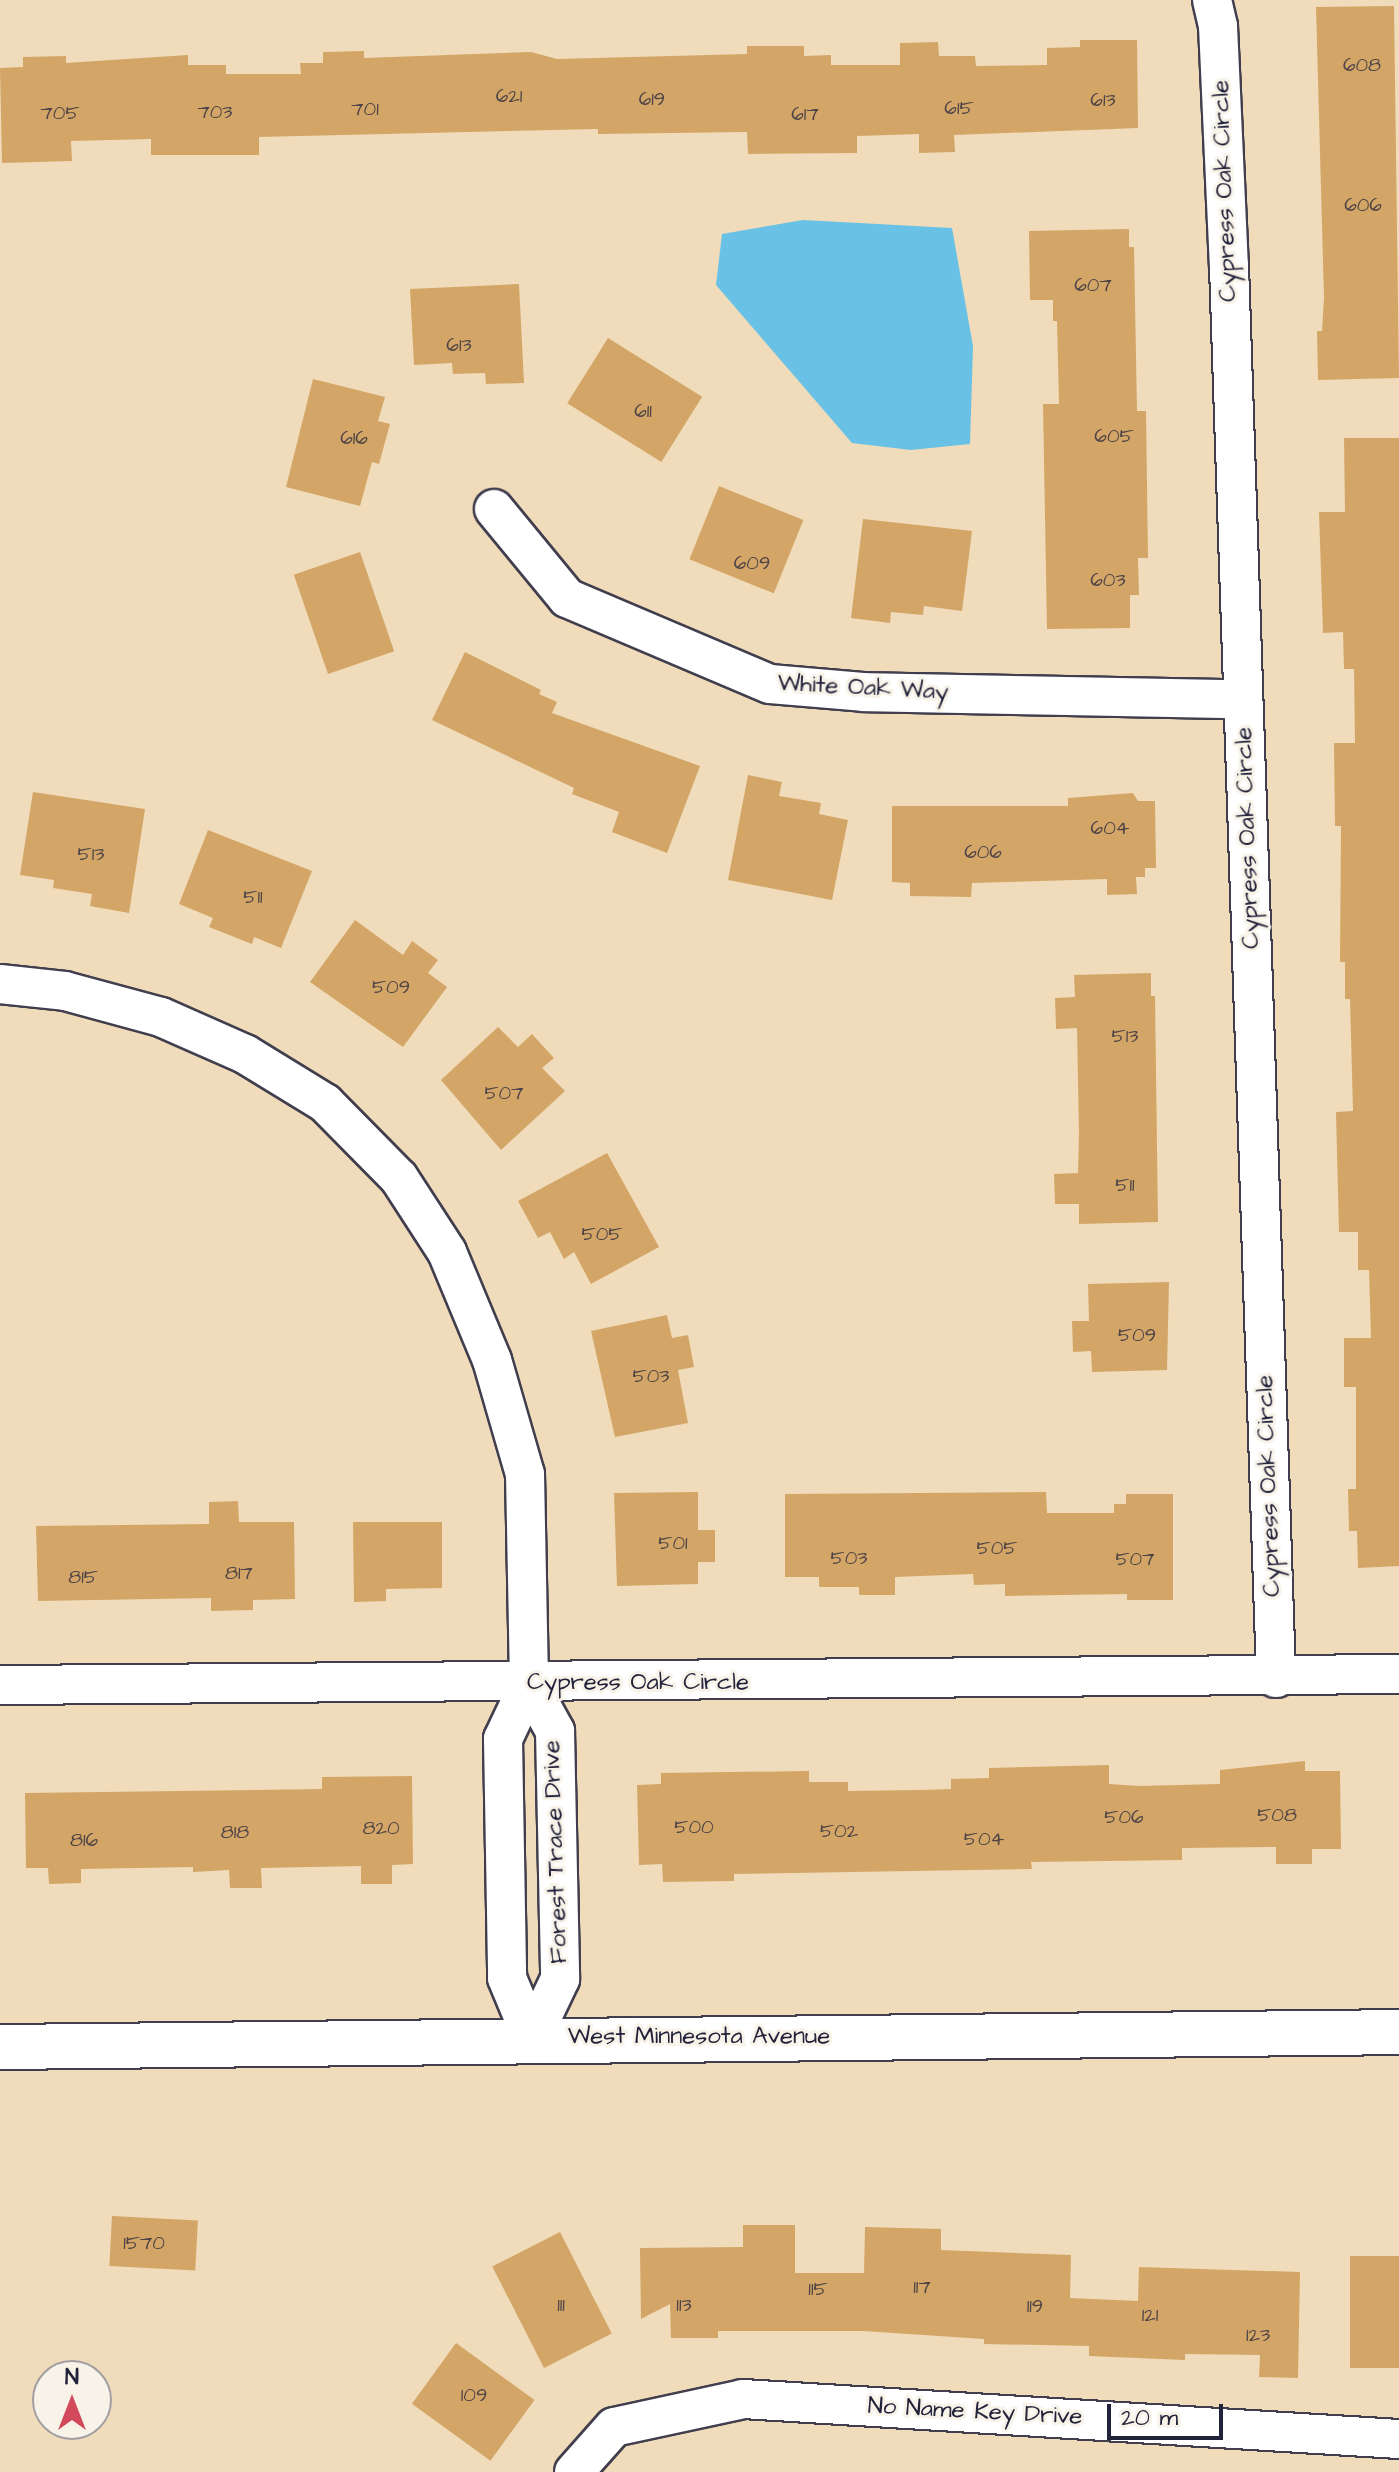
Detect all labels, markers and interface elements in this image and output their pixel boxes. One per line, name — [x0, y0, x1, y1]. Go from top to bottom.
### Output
house number: 608 — [1343, 53, 1381, 77]
street label: Cypress Oak Circle — [1207, 80, 1243, 302]
house number: 621 — [496, 84, 522, 108]
house number: 619 — [639, 87, 665, 111]
house number: 613 — [1090, 88, 1116, 112]
house number: 615 — [944, 96, 974, 120]
house number: 701 — [351, 97, 379, 121]
house number: 703 — [197, 100, 233, 124]
house number: 705 — [40, 101, 80, 125]
house number: 617 — [791, 102, 819, 126]
house number: 606 — [1344, 193, 1382, 217]
house number: 607 — [1074, 273, 1112, 297]
house number: 613 — [446, 333, 472, 357]
house number: 611 — [634, 399, 652, 423]
house number: 605 — [1094, 424, 1134, 448]
house number: 616 — [340, 426, 368, 450]
house number: 609 — [734, 551, 770, 575]
house number: 603 — [1090, 568, 1126, 592]
street label: White Oak Way — [777, 669, 949, 707]
street label: Cypress Oak Circle — [1230, 727, 1266, 949]
house number: 604 — [1091, 816, 1129, 840]
house number: 606 — [964, 840, 1002, 864]
house number: 513 — [78, 842, 104, 866]
house number: 511 — [243, 885, 263, 909]
house number: 509 — [372, 975, 410, 999]
house number: 513 — [1112, 1024, 1138, 1048]
house number: 507 — [484, 1081, 524, 1105]
house number: 511 — [1115, 1173, 1135, 1197]
house number: 505 — [582, 1222, 622, 1246]
house number: 509 — [1118, 1323, 1156, 1347]
house number: 503 — [633, 1364, 669, 1388]
street label: Cypress Oak Circle — [1251, 1375, 1287, 1597]
house number: 501 — [658, 1531, 688, 1555]
house number: 505 — [977, 1536, 1017, 1560]
house number: 503 — [831, 1546, 867, 1570]
house number: 507 — [1115, 1547, 1155, 1571]
house number: 817 — [225, 1561, 253, 1585]
house number: 815 — [68, 1565, 98, 1589]
street label: Cypress Oak Circle — [527, 1669, 749, 1697]
street label: Forest Trace Drive — [538, 1740, 574, 1964]
house number: 508 — [1257, 1803, 1297, 1827]
house number: 506 — [1104, 1805, 1144, 1829]
house number: 500 — [674, 1815, 714, 1839]
house number: 820 — [362, 1816, 400, 1840]
house number: 502 — [820, 1819, 858, 1843]
house number: 818 — [221, 1820, 249, 1844]
house number: 504 — [964, 1827, 1004, 1851]
house number: 816 — [70, 1828, 98, 1852]
street label: West Minnesota Avenue — [568, 2023, 830, 2051]
house number: 1570 — [123, 2231, 165, 2255]
house number: 117 — [913, 2275, 931, 2299]
house number: 115 — [808, 2277, 828, 2301]
house number: 111 — [557, 2293, 565, 2317]
house number: 113 — [676, 2293, 692, 2317]
house number: 119 — [1027, 2294, 1043, 2318]
house number: 121 — [1142, 2303, 1158, 2327]
house number: 123 — [1246, 2323, 1270, 2347]
north arrow — [32, 2360, 112, 2440]
text: N — [65, 2362, 79, 2393]
house number: 109 — [461, 2383, 487, 2407]
scale bar — [1111, 2388, 1227, 2438]
street label: No Name Key Drive — [867, 2392, 1083, 2432]
text: 20 m — [1121, 2401, 1178, 2435]

